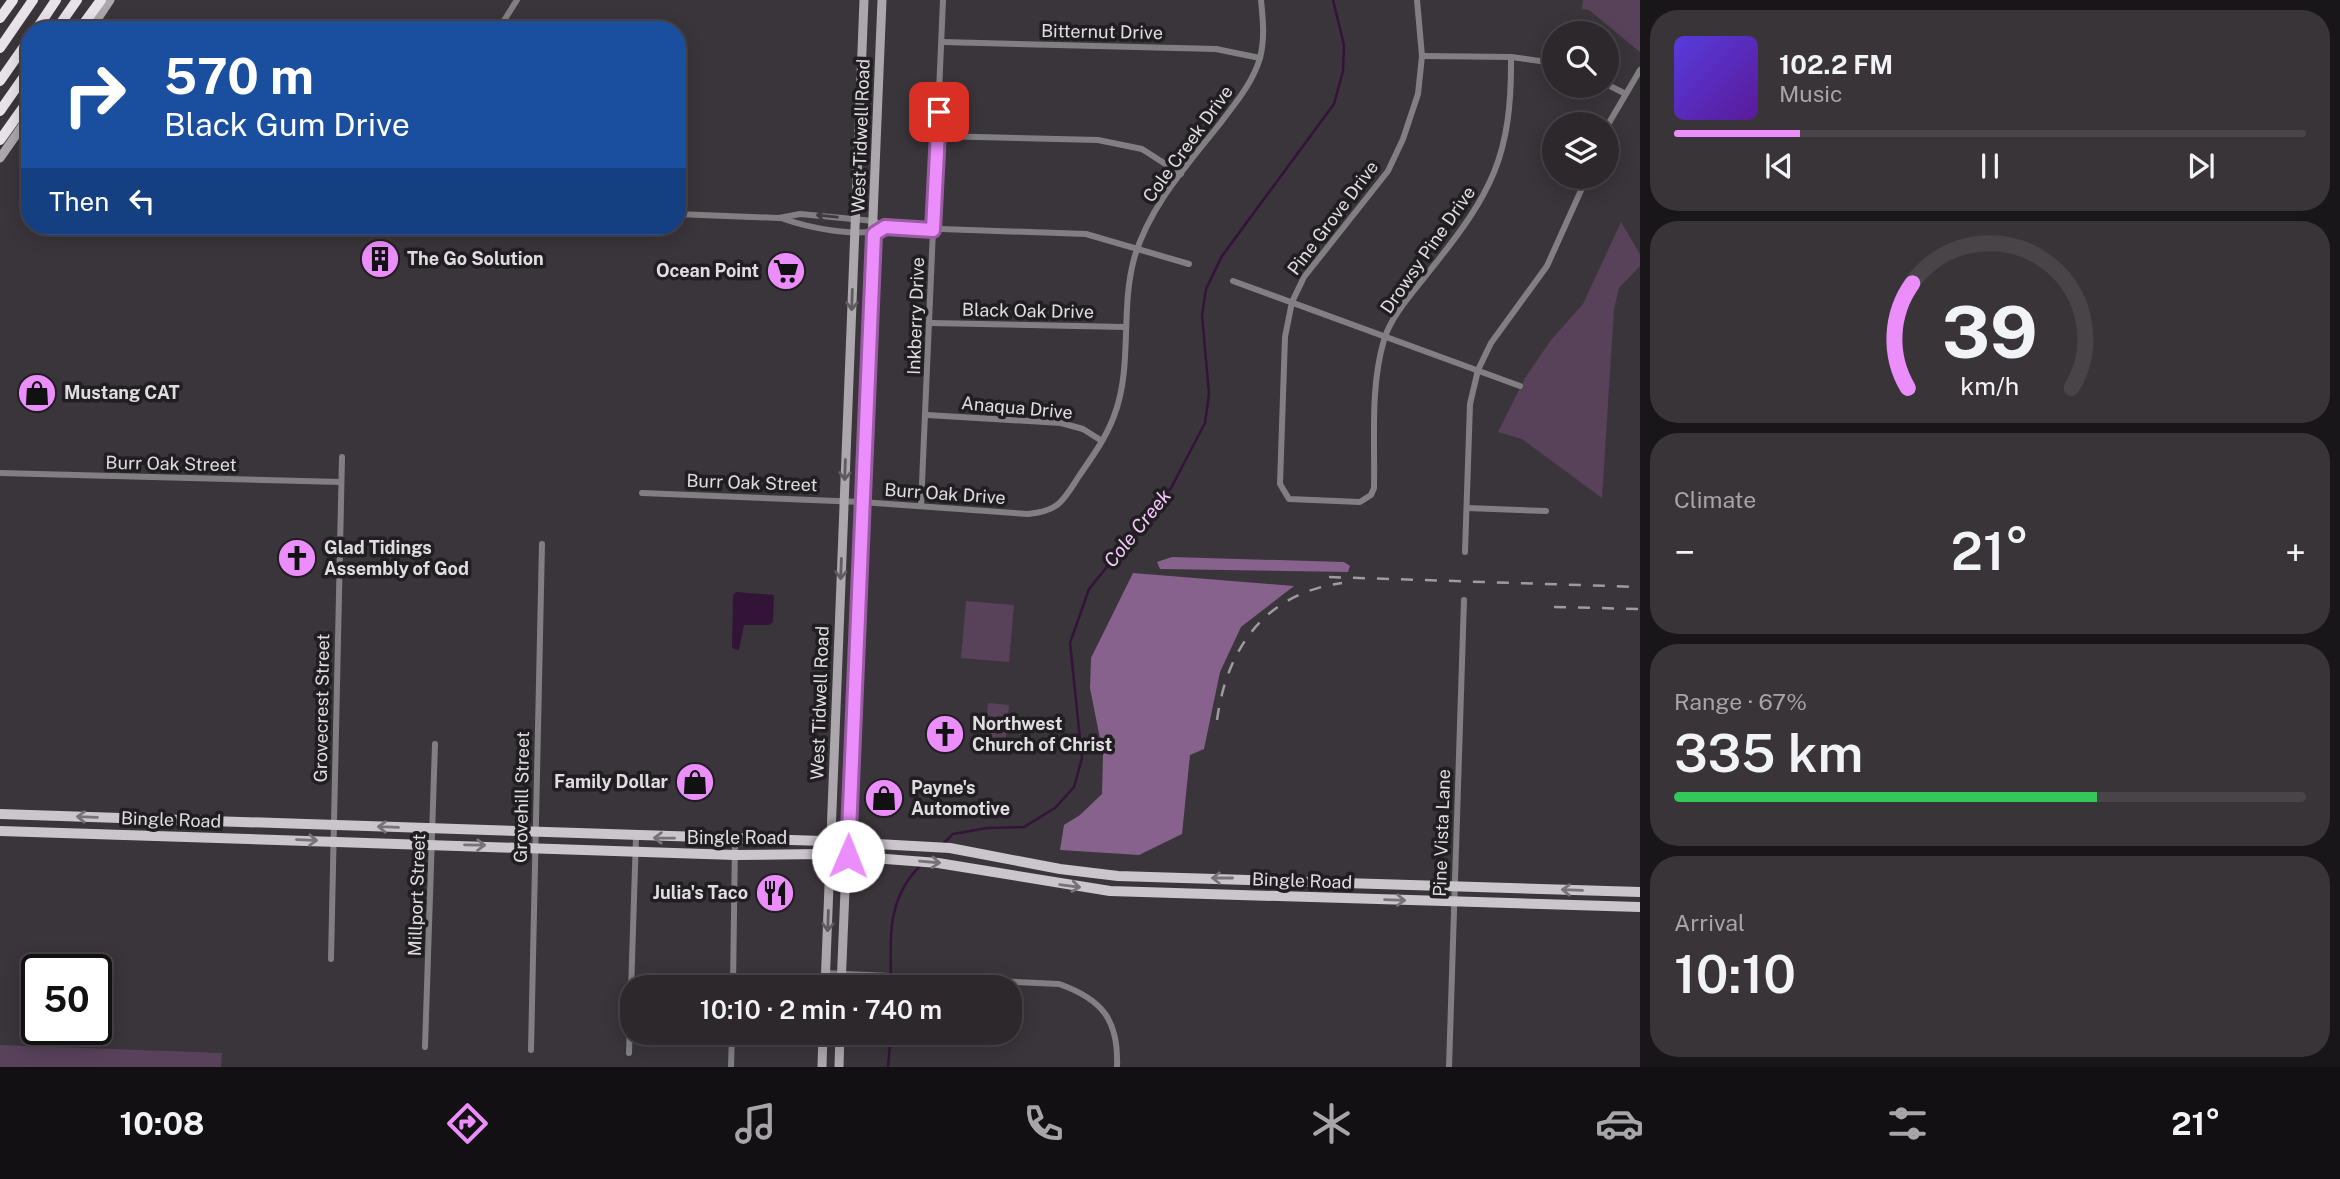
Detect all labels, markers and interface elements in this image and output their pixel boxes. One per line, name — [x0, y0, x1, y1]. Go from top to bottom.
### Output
street label: Bitternut Drive — [1041, 20, 1163, 43]
map controls — [1542, 21, 1619, 189]
button: search — [1542, 21, 1619, 98]
text: 570 m — [164, 47, 314, 105]
icon: right — [49, 49, 140, 140]
text: 102.2 FM — [1779, 49, 1893, 80]
street label: West Tidwell Road — [847, 58, 874, 213]
text: Music — [1779, 80, 1843, 107]
street label: Cole Creek Drive — [1138, 81, 1237, 206]
pin — [909, 82, 969, 142]
icon: arrive — [920, 93, 958, 131]
text: Black Gum Drive — [164, 106, 410, 143]
button: layers — [1542, 112, 1619, 189]
icon: previous — [1760, 147, 1798, 185]
icon: pause — [1971, 147, 2009, 185]
icon: next — [2182, 147, 2220, 185]
street label: Pine Grove Drive — [1283, 157, 1382, 279]
icon: left — [123, 182, 161, 220]
street label: Drowsy Pine Drive — [1376, 182, 1479, 317]
text: Then — [49, 186, 109, 217]
one-way arrow — [816, 210, 838, 223]
building icon: The Go Solution — [359, 238, 401, 280]
place label: The Go Solution — [407, 248, 544, 269]
supermarket icon: Ocean Point — [765, 250, 807, 292]
street label: Inkberry Drive — [903, 257, 928, 375]
place label: Ocean Point — [656, 260, 759, 281]
one-way arrow — [845, 288, 858, 311]
text: 39 — [1942, 290, 2038, 375]
street label: Black Oak Drive — [962, 299, 1094, 322]
text: km/h — [1961, 371, 2019, 401]
shop icon: Mustang CAT — [16, 372, 58, 414]
place label: Mustang CAT — [64, 382, 180, 403]
street label: Anaqua Drive — [961, 392, 1074, 423]
street label: Burr Oak Street — [105, 452, 237, 475]
one-way arrow — [839, 459, 852, 482]
street label: Burr Oak Street — [686, 470, 818, 495]
street label: Burr Oak Drive — [884, 479, 1006, 508]
water label: Cole Creek — [1099, 484, 1175, 571]
text: Climate — [1674, 486, 1756, 513]
text: 21° — [1951, 521, 2029, 582]
text: − — [1674, 530, 1695, 575]
text: + — [2285, 530, 2306, 575]
church icon: Glad Tidings Assembly of God — [276, 537, 318, 579]
place label: Glad Tidings Assembly of God — [324, 537, 469, 579]
one-way arrow — [835, 557, 848, 580]
street label: West Tidwell Road — [806, 625, 833, 780]
street label: Grovecrest Street — [310, 633, 333, 783]
text: Range · 67% — [1674, 688, 1807, 715]
church icon: Northwest Church of Christ — [924, 713, 966, 755]
place label: Northwest Church of Christ — [972, 713, 1112, 755]
text: 335 km — [1674, 723, 1863, 784]
street label: Grovehill Street — [510, 731, 533, 863]
shop icon: Family Dollar — [674, 761, 716, 803]
street label: Pine Vista Lane — [1429, 769, 1454, 897]
place label: Family Dollar — [554, 771, 669, 792]
shop icon: Payne's Automotive — [863, 777, 905, 819]
place label: Payne's Automotive — [911, 777, 1010, 819]
street label: Bingle Road — [121, 807, 222, 832]
one-way arrow — [76, 810, 99, 824]
position arrow — [811, 819, 885, 893]
one-way arrow — [377, 821, 400, 834]
street label: Bingle Road — [687, 827, 787, 848]
one-way arrow — [653, 831, 676, 844]
street label: Millport Street — [404, 833, 429, 957]
one-way arrow — [295, 834, 318, 847]
one-way arrow — [463, 839, 486, 852]
one-way arrow — [918, 856, 941, 869]
street label: Bingle Road — [1252, 868, 1353, 893]
one-way arrow — [1211, 871, 1234, 885]
restaurant icon: Julia's Taco — [754, 872, 796, 914]
one-way arrow — [1058, 880, 1081, 893]
place label: Julia's Taco — [653, 882, 748, 903]
one-way arrow — [1561, 883, 1584, 896]
one-way arrow — [1383, 893, 1406, 906]
one-way arrow — [821, 909, 834, 932]
text: Arrival — [1674, 909, 1745, 936]
text: 10:10 — [1674, 944, 1796, 1005]
speed limit sign: 50 — [21, 954, 112, 1045]
text: 10:10 · 2 min · 740 m — [700, 994, 942, 1025]
icon: directions — [443, 1099, 492, 1148]
icon: music — [731, 1099, 780, 1148]
icon: phone — [1019, 1099, 1068, 1148]
icon: climate — [1307, 1099, 1356, 1148]
icon: car — [1595, 1099, 1644, 1148]
icon: filters — [1883, 1099, 1932, 1148]
text: 10:08 — [119, 1105, 204, 1142]
text: 21° — [2171, 1105, 2220, 1142]

